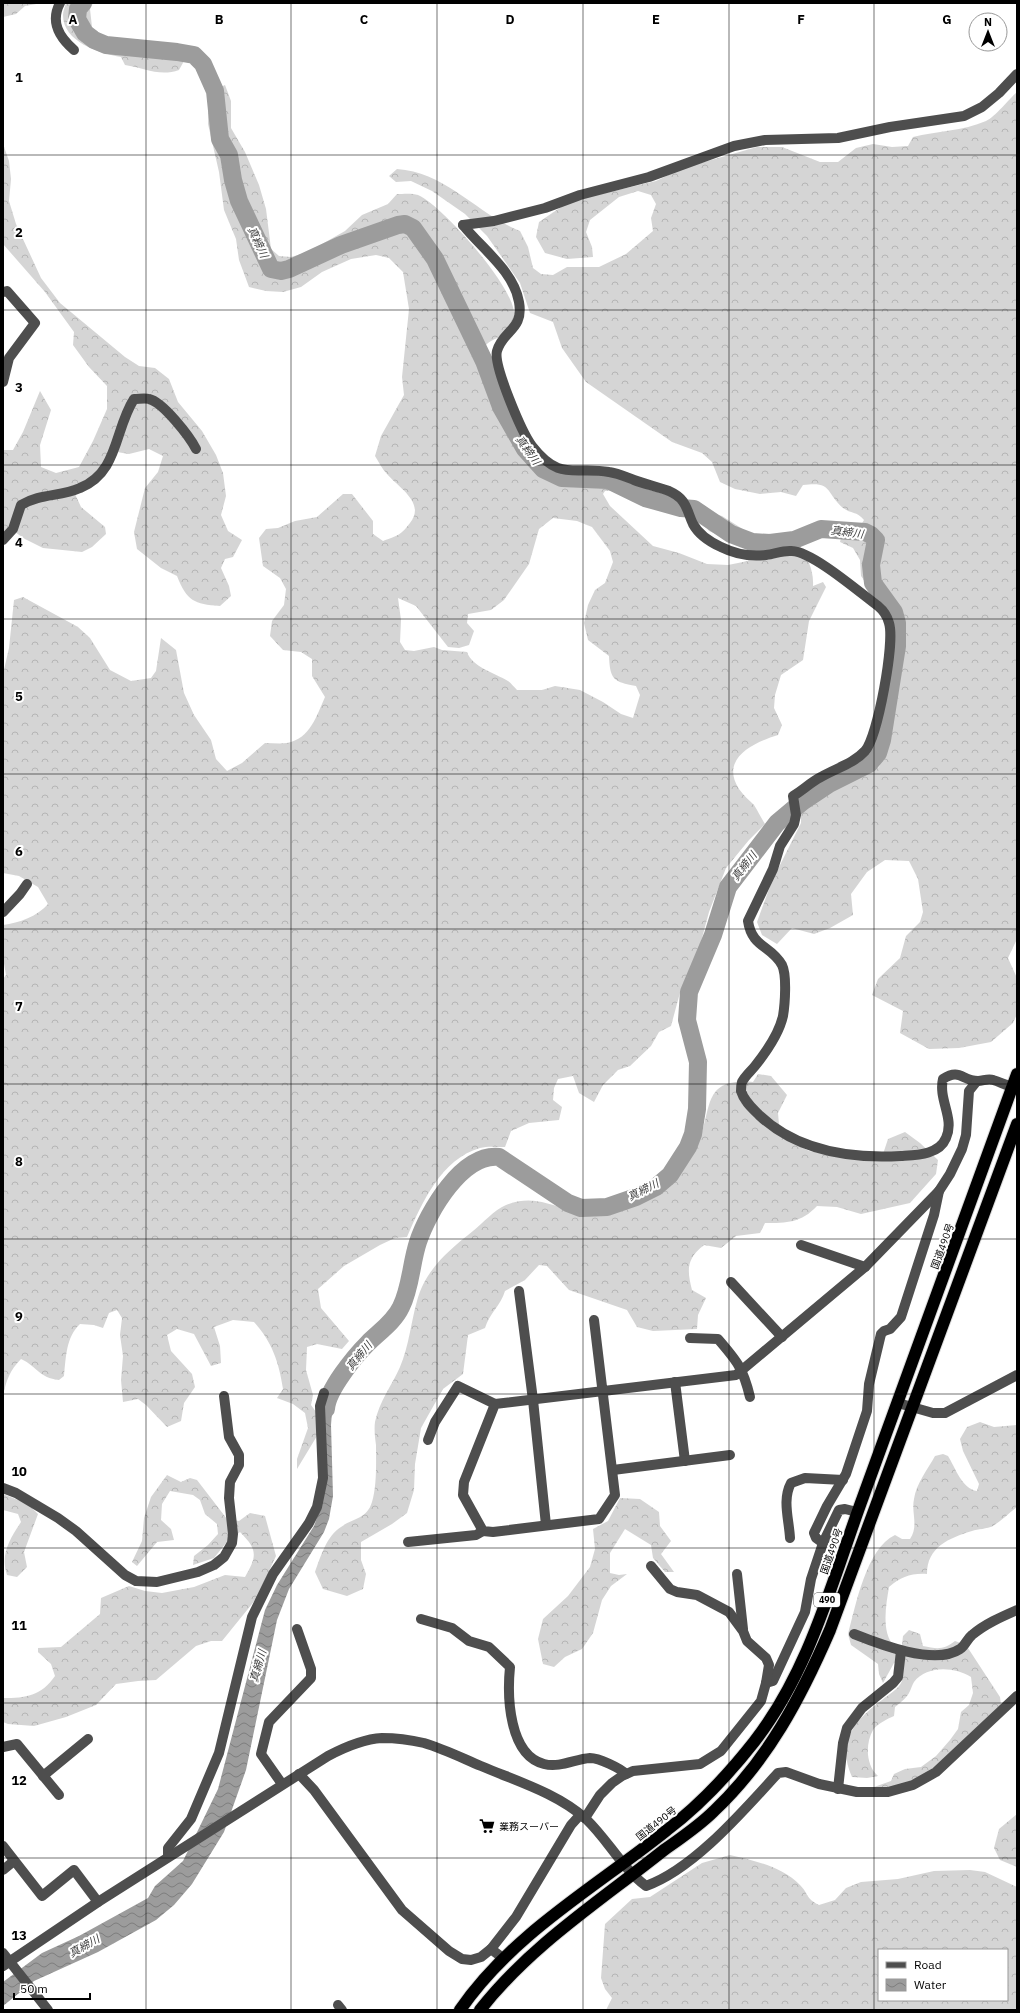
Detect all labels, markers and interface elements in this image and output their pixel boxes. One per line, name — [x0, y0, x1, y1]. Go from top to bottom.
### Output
text: A — [69, 11, 78, 28]
text: B — [215, 11, 224, 28]
text: C — [360, 11, 369, 28]
text: D — [505, 11, 515, 28]
text: E — [652, 11, 660, 28]
text: F — [797, 11, 805, 28]
text: G — [942, 11, 952, 28]
north arrow — [968, 12, 1008, 52]
text: N — [984, 15, 992, 29]
text: 1 — [15, 69, 23, 86]
text: 2 — [15, 224, 23, 241]
water label: 真締川 — [245, 224, 272, 261]
text: 3 — [15, 379, 23, 396]
water label: 真締川 — [513, 433, 544, 468]
water label: 真締川 — [830, 523, 865, 541]
text: 4 — [15, 534, 23, 551]
text: 5 — [15, 688, 23, 705]
text: 6 — [15, 843, 23, 860]
water label: 真締川 — [728, 848, 760, 883]
text: 7 — [15, 998, 23, 1015]
text: 8 — [15, 1153, 23, 1170]
water label: 真締川 — [625, 1176, 662, 1204]
street label: 国道490号 — [928, 1221, 957, 1271]
text: 9 — [15, 1308, 23, 1325]
water label: 真締川 — [343, 1338, 376, 1373]
text: 10 — [11, 1463, 27, 1480]
street label: 国道490号 — [818, 1526, 845, 1576]
road number: 490 — [814, 1593, 840, 1607]
text: 11 — [11, 1617, 27, 1634]
water label: 真締川 — [247, 1647, 270, 1684]
text: 12 — [11, 1772, 27, 1789]
street label: 国道490号 — [633, 1803, 679, 1843]
supermarket icon: 業務スーパー — [478, 1817, 496, 1835]
place label: 業務スーパー — [499, 1820, 559, 1833]
text: 13 — [11, 1927, 27, 1944]
water label: 真締川 — [66, 1931, 103, 1960]
legend — [878, 1949, 1008, 2001]
text: Road — [914, 1957, 942, 1972]
scale bar — [14, 1975, 90, 2001]
text: Water — [914, 1977, 947, 1992]
text: 50 m — [20, 1981, 48, 1996]

